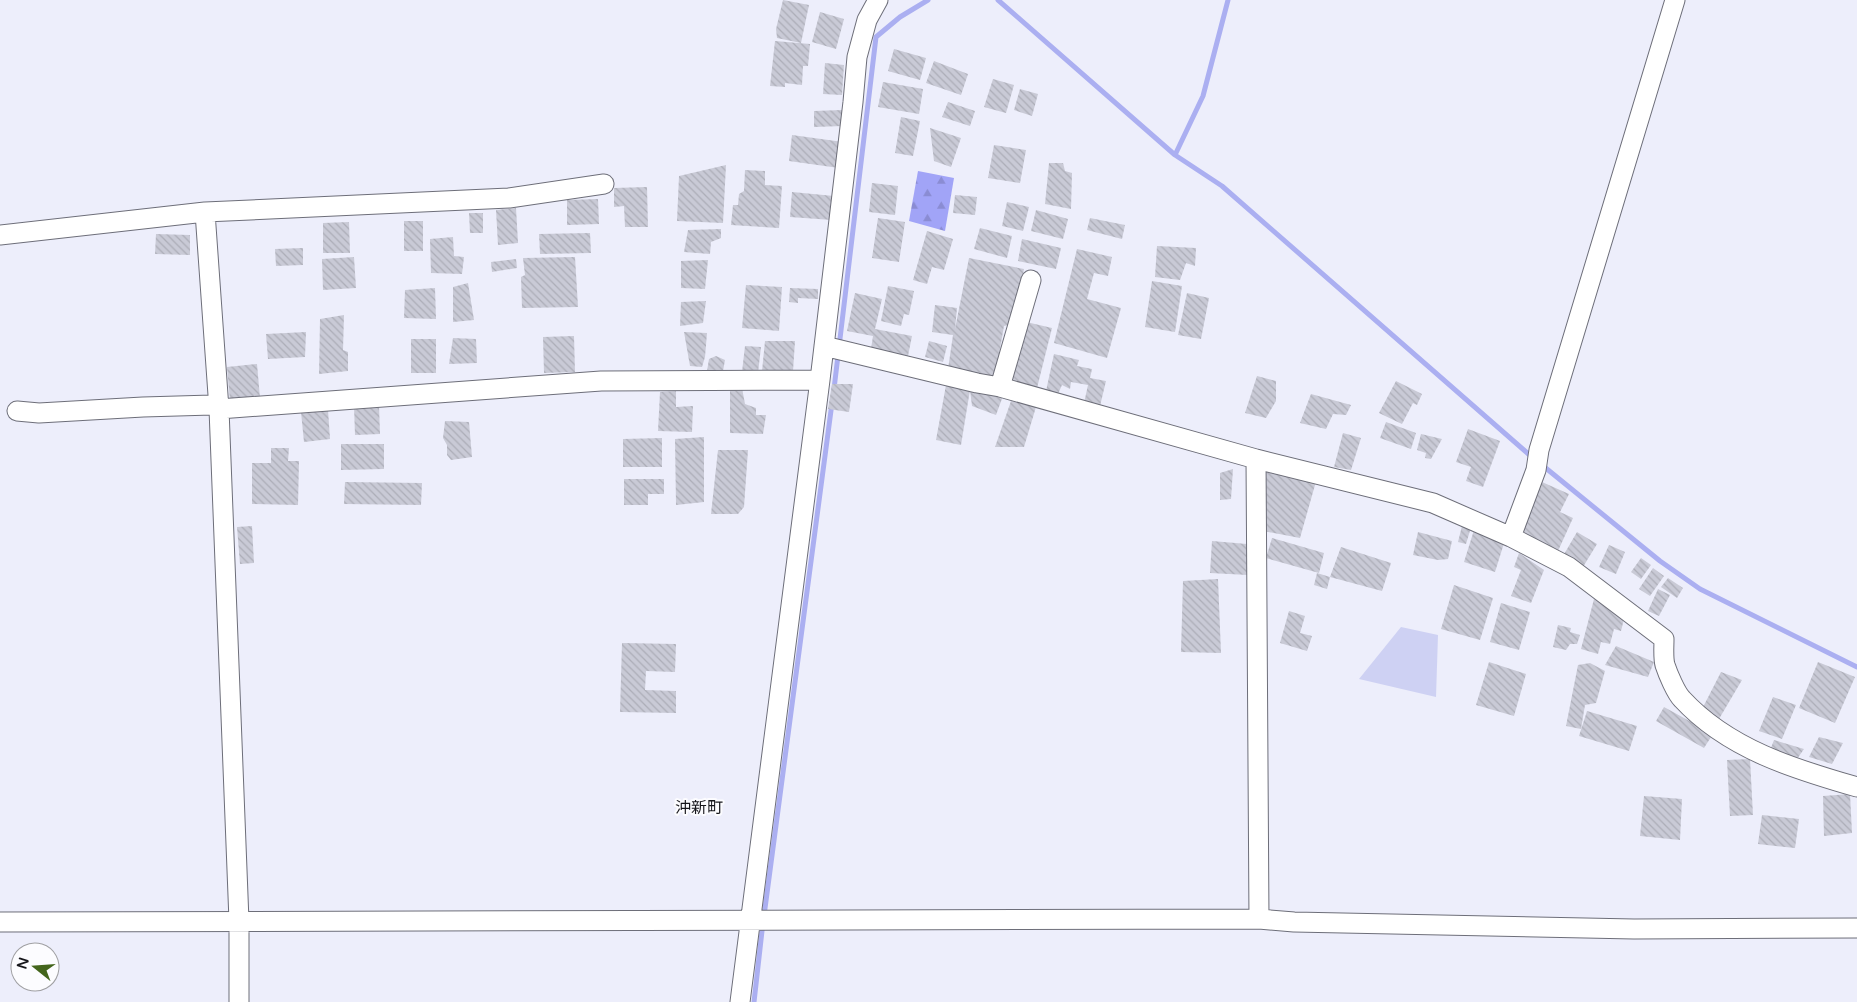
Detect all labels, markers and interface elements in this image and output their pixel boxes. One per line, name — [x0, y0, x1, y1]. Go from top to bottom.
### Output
district label: 沖新町 — [675, 798, 723, 818]
north arrow — [10, 942, 60, 992]
text: N — [13, 955, 33, 971]

